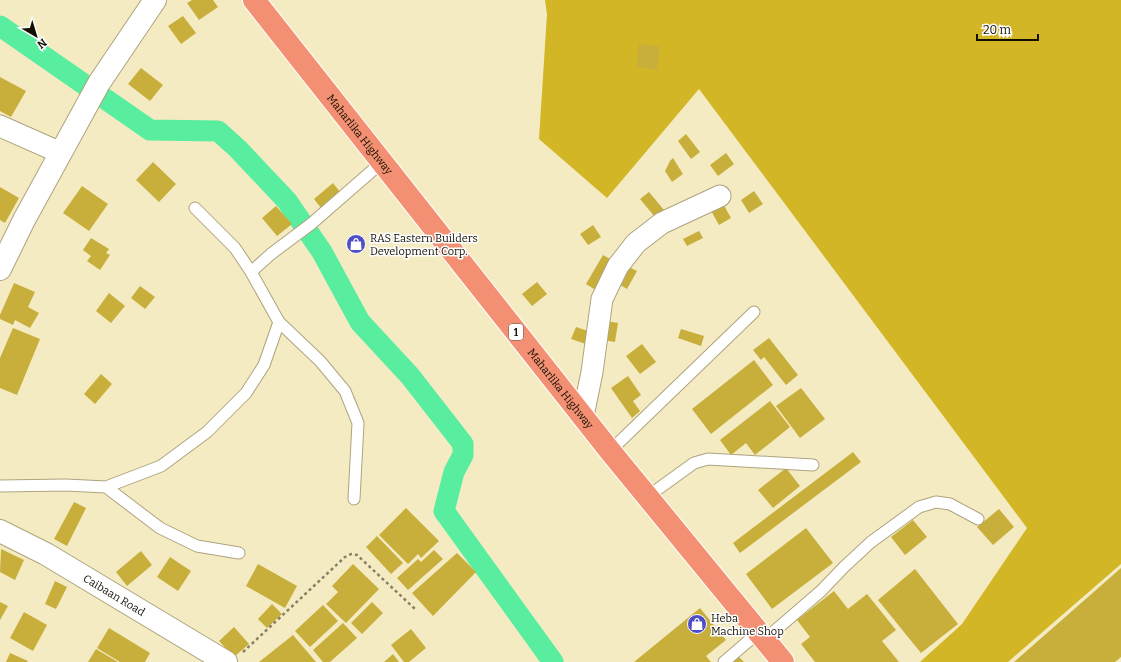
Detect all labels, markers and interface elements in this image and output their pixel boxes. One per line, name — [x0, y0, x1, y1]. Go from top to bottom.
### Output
north arrow — [16, 16, 56, 56]
scale bar — [977, 16, 1038, 42]
text: 20 m — [983, 23, 1012, 37]
text: N — [34, 36, 49, 52]
street label: Maharlika Highway — [324, 92, 395, 177]
place label: RAS Eastern Builders Development Corp. — [370, 232, 478, 258]
shop icon: RAS Eastern Builders Development Corp. — [345, 233, 367, 255]
road number: 1 — [509, 324, 523, 340]
street label: Maharlika Highway — [525, 346, 596, 432]
street label: Caibaan Road — [81, 572, 148, 619]
place label: Heba Machine Shop — [711, 612, 784, 638]
shop icon: Heba Machine Shop — [686, 613, 708, 635]

